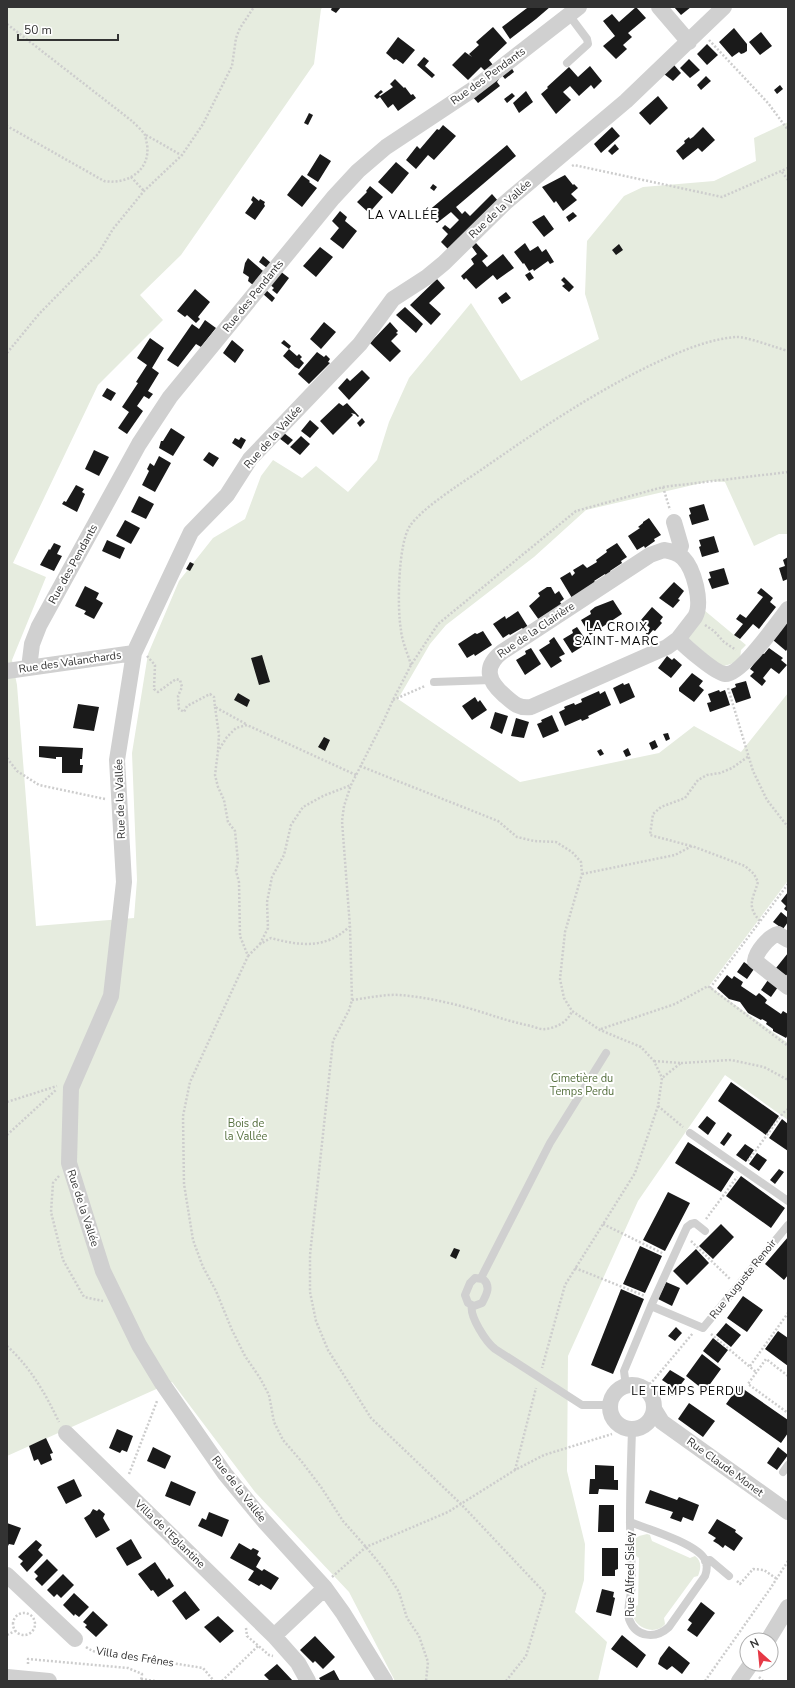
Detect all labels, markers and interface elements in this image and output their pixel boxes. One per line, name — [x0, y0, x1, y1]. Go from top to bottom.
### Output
scale bar — [18, 16, 118, 42]
text: 50 m — [24, 22, 52, 38]
street label: Rue des Pendants — [448, 44, 528, 108]
street label: Rue de la Vallée — [466, 176, 535, 242]
district label: LA VALLÉE — [368, 207, 438, 223]
street label: Rue des Pendants — [219, 257, 287, 335]
street label: Rue de la Vallée — [241, 402, 305, 472]
street label: Rue des Pendants — [45, 521, 101, 607]
street label: Rue de la Clairière — [494, 598, 578, 661]
district label: LA CROIX SAINT-MARC — [575, 619, 659, 649]
street label: Rue des Valanchards — [18, 647, 122, 677]
street label: Rue de la Vallée — [111, 759, 129, 839]
park label: Cimetière du Temps Perdu — [550, 1071, 614, 1099]
park label: Bois de la Vallée — [225, 1116, 268, 1144]
street label: Rue de la Vallée — [63, 1168, 103, 1249]
street label: Rue Auguste Renoir — [706, 1236, 780, 1322]
district label: LE TEMPS PERDU — [631, 1383, 745, 1399]
street label: Rue Claude Monet — [684, 1434, 767, 1500]
street label: Rue de la Vallée — [208, 1453, 270, 1525]
street label: Villa de l'Eglantine — [131, 1496, 209, 1572]
street label: Rue Alfred Sisley — [623, 1531, 638, 1617]
north arrow — [739, 1632, 779, 1672]
text: N — [748, 1635, 762, 1652]
street label: Villa des Frênes — [94, 1643, 175, 1671]

